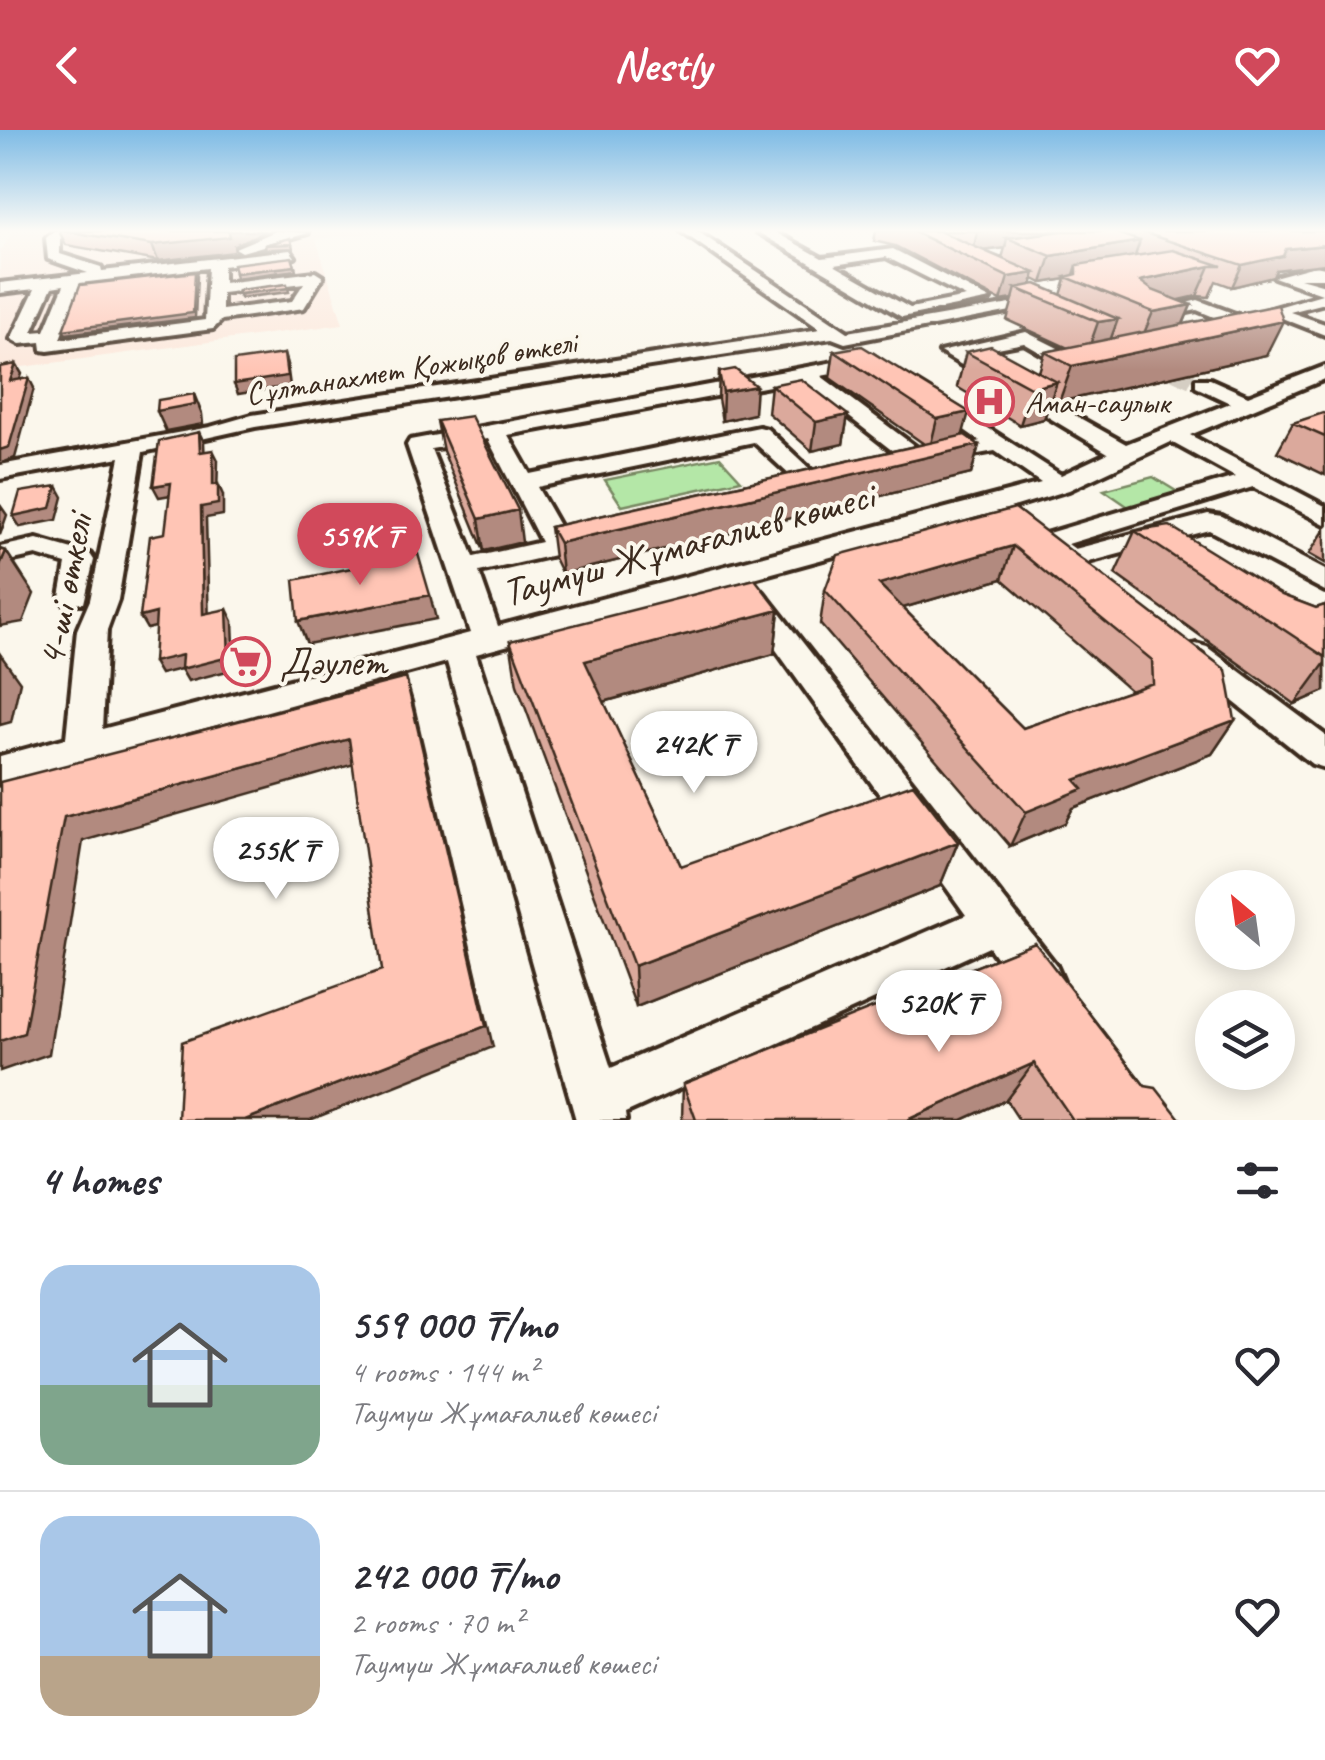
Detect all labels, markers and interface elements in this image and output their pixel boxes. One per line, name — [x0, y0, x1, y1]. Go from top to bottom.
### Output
text: Nestly — [614, 37, 711, 94]
icon: back — [40, 38, 95, 93]
icon: heart — [1230, 38, 1285, 93]
street label: Сұлтанахмет Қожықов өткелі — [243, 321, 583, 414]
hospital icon: Аман-саулык — [964, 376, 1016, 428]
place label: Аман-саулык — [1025, 382, 1173, 423]
street label: Таумуш Жұмағалиев көшесі — [497, 469, 884, 618]
pin: 559K ₸ — [279, 503, 441, 588]
street label: 4-ші өткелі — [26, 505, 105, 670]
text: 559K ₸ — [319, 515, 401, 556]
supermarket icon: Дәулет — [219, 636, 271, 688]
place label: Дәулет — [280, 637, 389, 687]
pin: 242K ₸ — [613, 711, 775, 796]
text: 242K ₸ — [653, 723, 735, 764]
pin: 255K ₸ — [195, 817, 357, 902]
text: 255K ₸ — [235, 829, 317, 870]
north arrow — [1195, 870, 1295, 970]
map controls — [1195, 870, 1295, 1090]
pin: 520K ₸ — [858, 970, 1020, 1055]
text: 520K ₸ — [898, 982, 980, 1023]
button: layers — [1195, 990, 1295, 1090]
icon: filters — [1230, 1153, 1285, 1208]
text: 4 homes — [40, 1154, 159, 1207]
text: 559 000 ₸/mo — [350, 1298, 556, 1351]
icon: home — [120, 1305, 240, 1425]
icon: heart — [1230, 1338, 1285, 1393]
text: 4 rooms · 144 m² — [350, 1351, 537, 1392]
text: Таумуш Жұмағалиев көшесі — [350, 1392, 656, 1433]
text: 242 000 ₸/mo — [350, 1549, 558, 1602]
icon: home — [120, 1556, 240, 1676]
icon: heart — [1230, 1589, 1285, 1644]
text: 2 rooms · 70 m² — [350, 1602, 523, 1643]
text: Таумуш Жұмағалиев көшесі — [350, 1643, 656, 1684]

